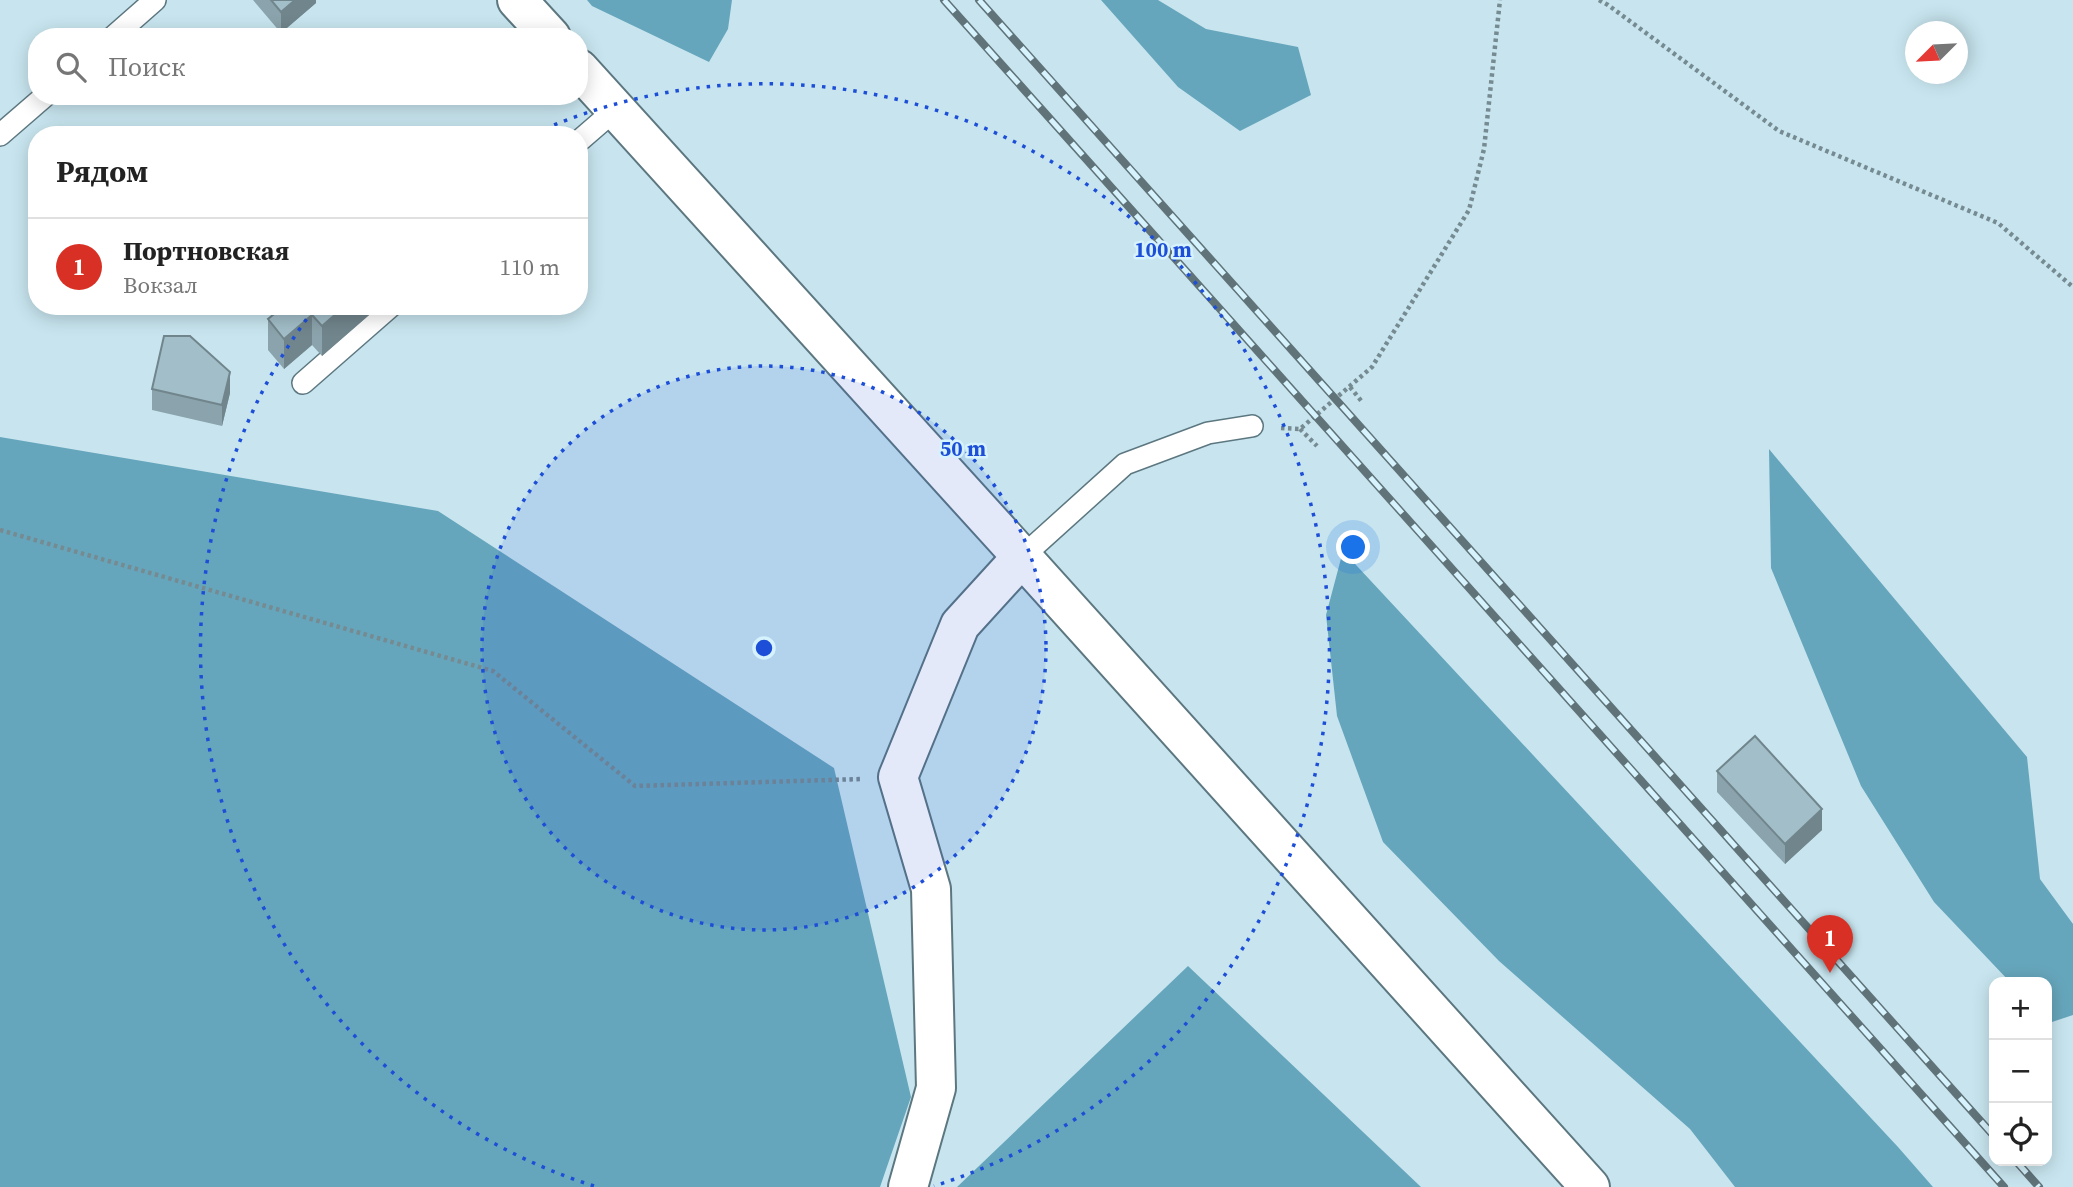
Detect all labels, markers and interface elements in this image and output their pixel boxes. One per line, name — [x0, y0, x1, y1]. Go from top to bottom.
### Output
north arrow — [1905, 21, 1968, 84]
search box — [28, 28, 588, 105]
icon: search — [52, 48, 90, 86]
text: Поиск — [108, 49, 185, 85]
text: Рядом — [56, 151, 148, 192]
text: Портновская — [123, 233, 289, 269]
text: 100 m — [1134, 235, 1192, 264]
text: 1 — [73, 251, 85, 283]
text: 110 m — [499, 251, 560, 283]
text: Вокзал — [123, 269, 198, 301]
text: 50 m — [940, 434, 986, 463]
your location — [1336, 530, 1370, 564]
centre of rings — [752, 636, 776, 660]
pin: 1 — [1807, 915, 1853, 973]
map controls — [1989, 977, 2052, 1166]
button: + — [1989, 977, 2052, 1040]
button: − — [1989, 1040, 2052, 1103]
button: locate — [1989, 1103, 2052, 1166]

